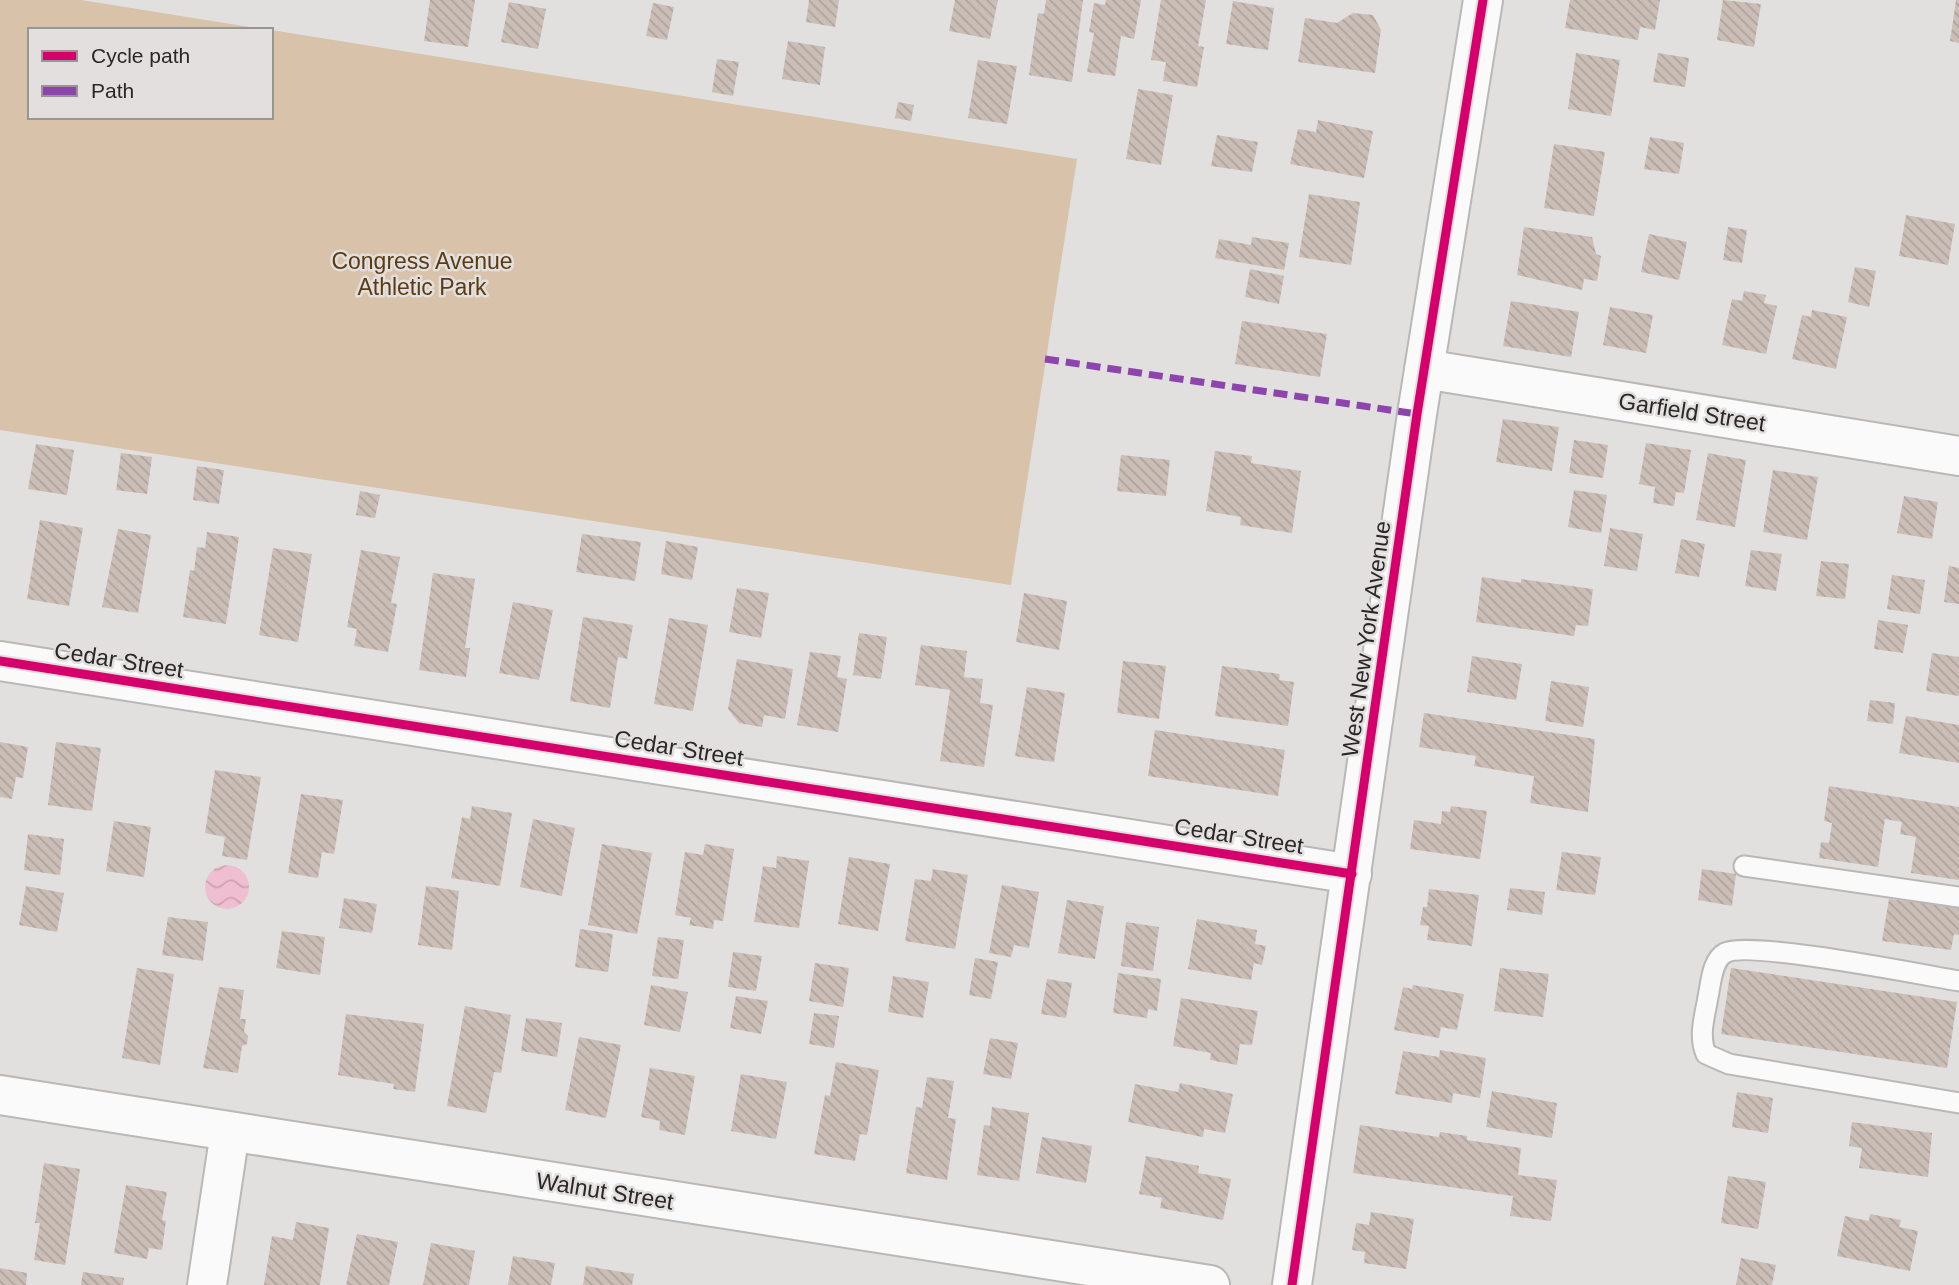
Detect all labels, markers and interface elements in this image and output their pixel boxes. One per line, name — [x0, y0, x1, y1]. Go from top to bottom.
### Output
legend — [28, 28, 273, 119]
text: Cycle path — [91, 44, 190, 67]
text: Path — [91, 79, 134, 102]
park label: Congress Avenue Athletic Park — [331, 248, 513, 300]
street label: Garfield Street — [1617, 388, 1768, 437]
street label: West New York Avenue — [1337, 519, 1395, 759]
street label: Cedar Street — [53, 637, 186, 683]
street label: Cedar Street — [613, 725, 746, 771]
street label: Cedar Street — [1173, 813, 1306, 859]
street label: Walnut Street — [535, 1167, 676, 1215]

